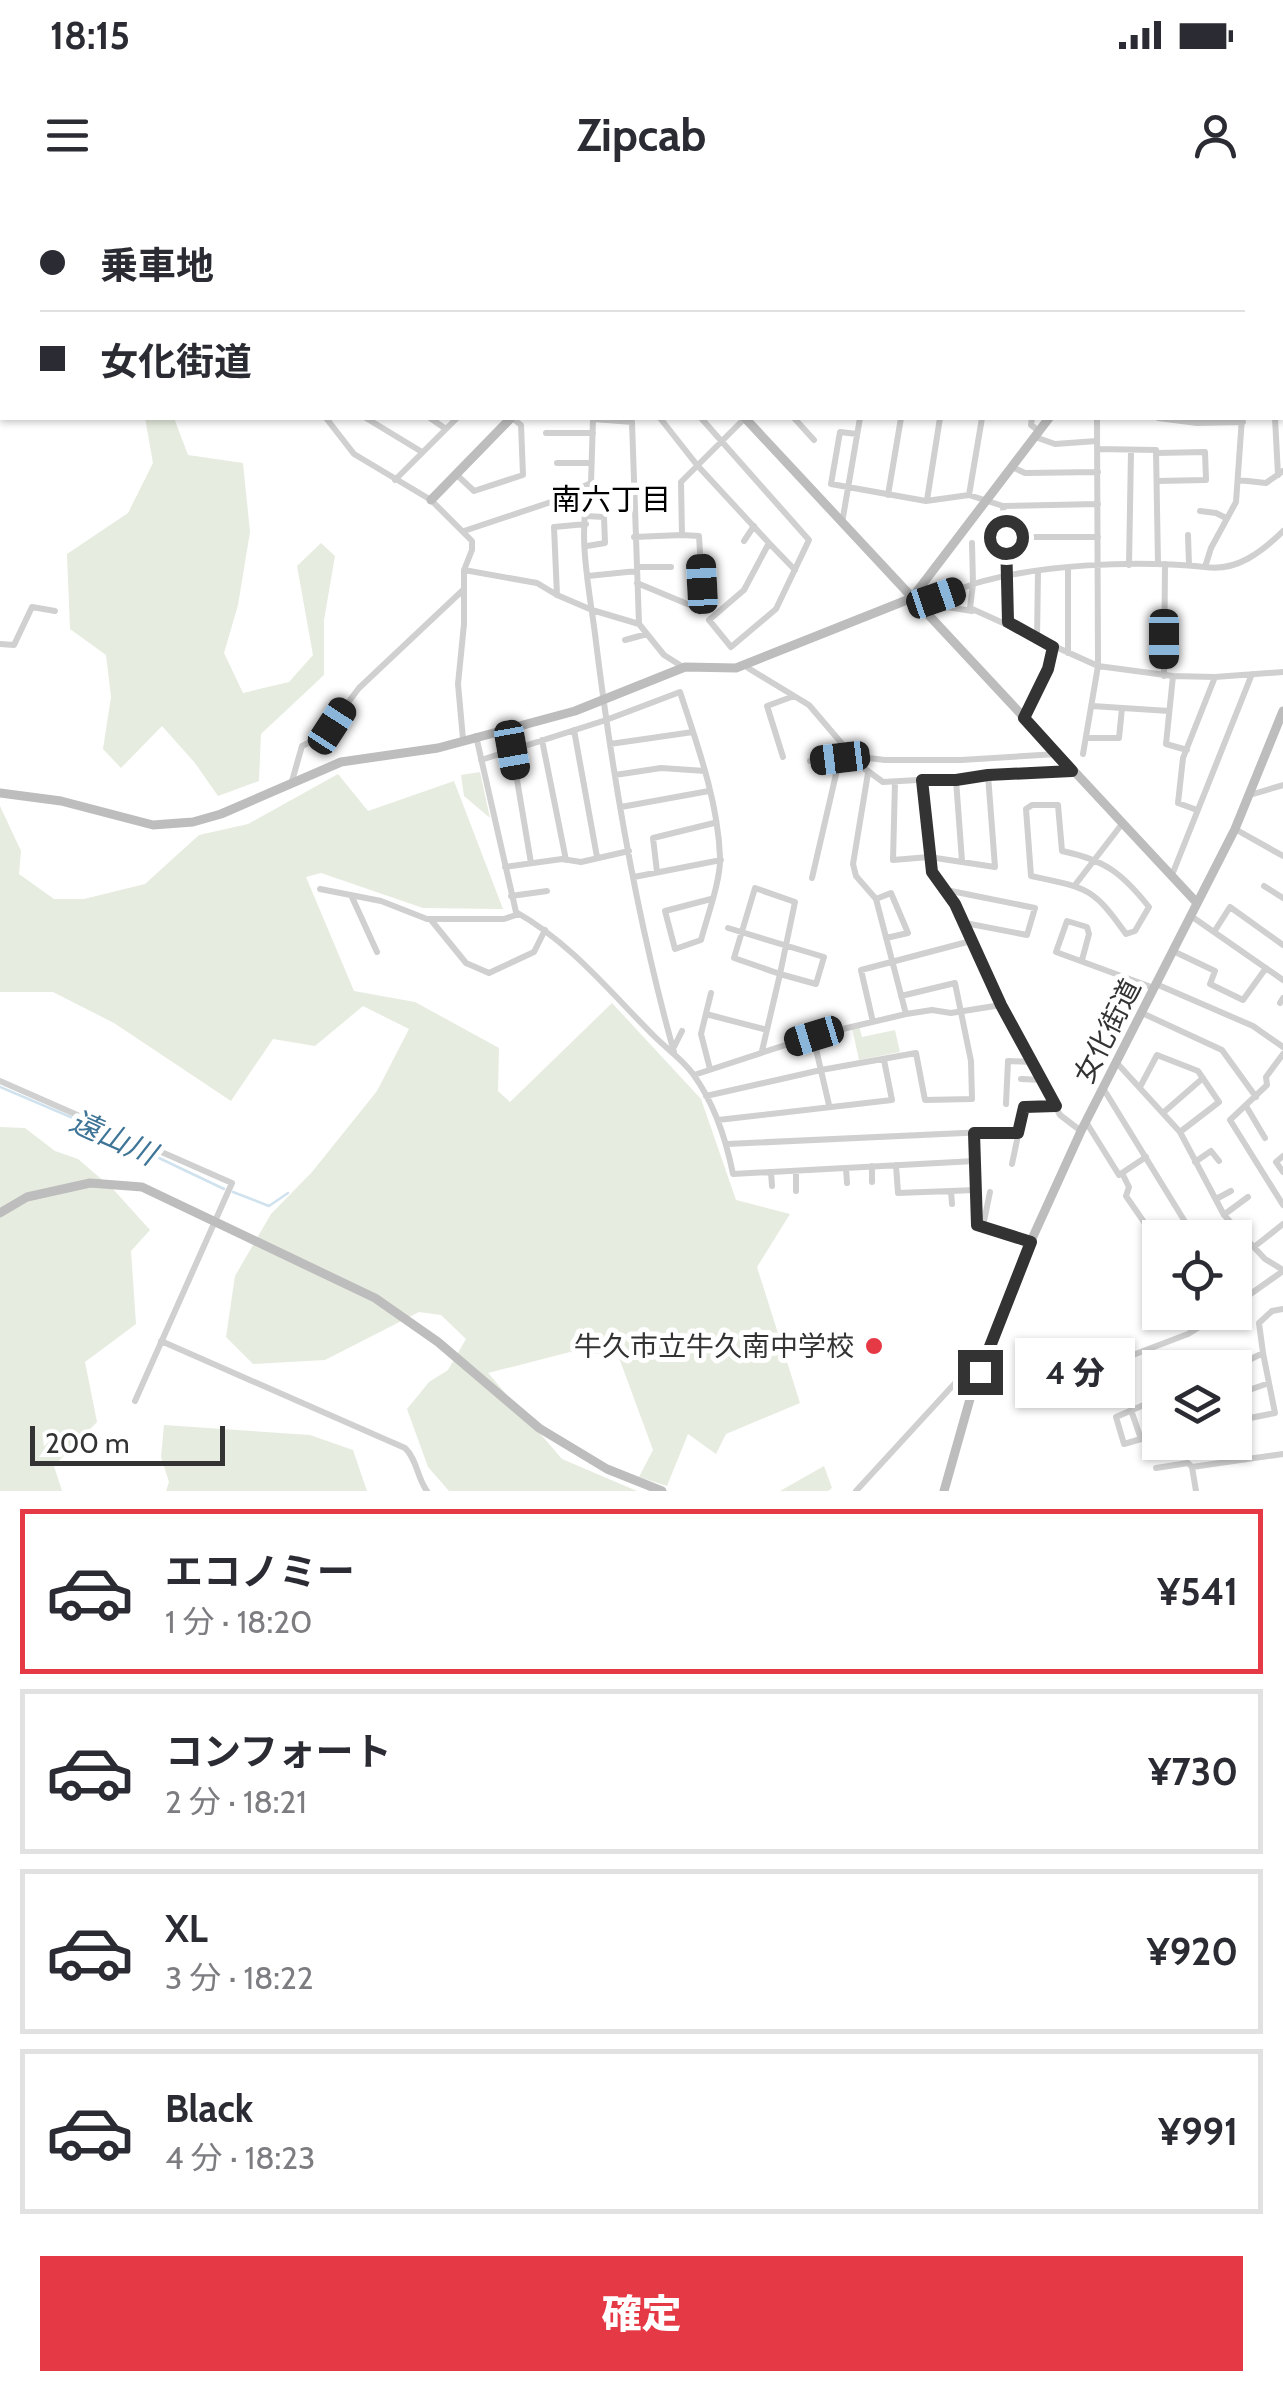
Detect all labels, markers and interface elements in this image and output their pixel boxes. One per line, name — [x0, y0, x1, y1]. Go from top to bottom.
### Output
text: 18:15 — [50, 12, 130, 59]
icon: menu — [40, 108, 95, 163]
text: Zipcab — [577, 108, 706, 162]
icon: person — [1188, 108, 1243, 163]
text: 乗車地 — [100, 242, 214, 289]
text: 女化街道 — [100, 338, 252, 385]
district label: 南六丁目 — [551, 481, 671, 518]
route start — [984, 515, 1029, 560]
car — [685, 553, 719, 615]
car — [903, 574, 969, 622]
car — [1149, 609, 1179, 669]
car — [303, 693, 361, 759]
car — [492, 718, 532, 782]
car — [808, 739, 872, 777]
street label: 女化街道 — [1066, 973, 1148, 1089]
car — [781, 1013, 847, 1059]
water label: 遠山川 — [65, 1102, 165, 1174]
map controls — [1142, 1220, 1252, 1460]
button: locate — [1142, 1220, 1252, 1330]
place label: 牛久市立牛久南中学校 — [574, 1329, 854, 1363]
marker: 牛久市立牛久南中学校 — [863, 1335, 885, 1357]
callout: 4 分 — [1015, 1337, 1135, 1407]
route end — [958, 1350, 1003, 1395]
button: layers — [1142, 1350, 1252, 1460]
text: 4 分 — [1045, 1353, 1105, 1392]
scale bar — [30, 1421, 225, 1466]
text: 200 m — [45, 1426, 130, 1460]
icon: car — [45, 1547, 135, 1637]
text: エコノミー — [165, 1548, 355, 1595]
text: ¥541 — [1157, 1568, 1238, 1615]
text: 1 分 · 18:20 — [165, 1602, 312, 1641]
icon: car — [45, 1727, 135, 1817]
text: コンフォート — [165, 1728, 392, 1775]
text: ¥730 — [1148, 1748, 1238, 1795]
text: 2 分 · 18:21 — [165, 1782, 307, 1821]
text: XL — [165, 1905, 208, 1952]
icon: car — [45, 1907, 135, 1997]
text: ¥920 — [1147, 1928, 1238, 1975]
text: 3 分 · 18:22 — [165, 1958, 314, 1997]
text: Black — [165, 2085, 253, 2132]
icon: car — [45, 2087, 135, 2177]
text: ¥991 — [1158, 2108, 1238, 2155]
text: 4 分 · 18:23 — [165, 2138, 315, 2177]
button: 確定 — [40, 2256, 1243, 2371]

